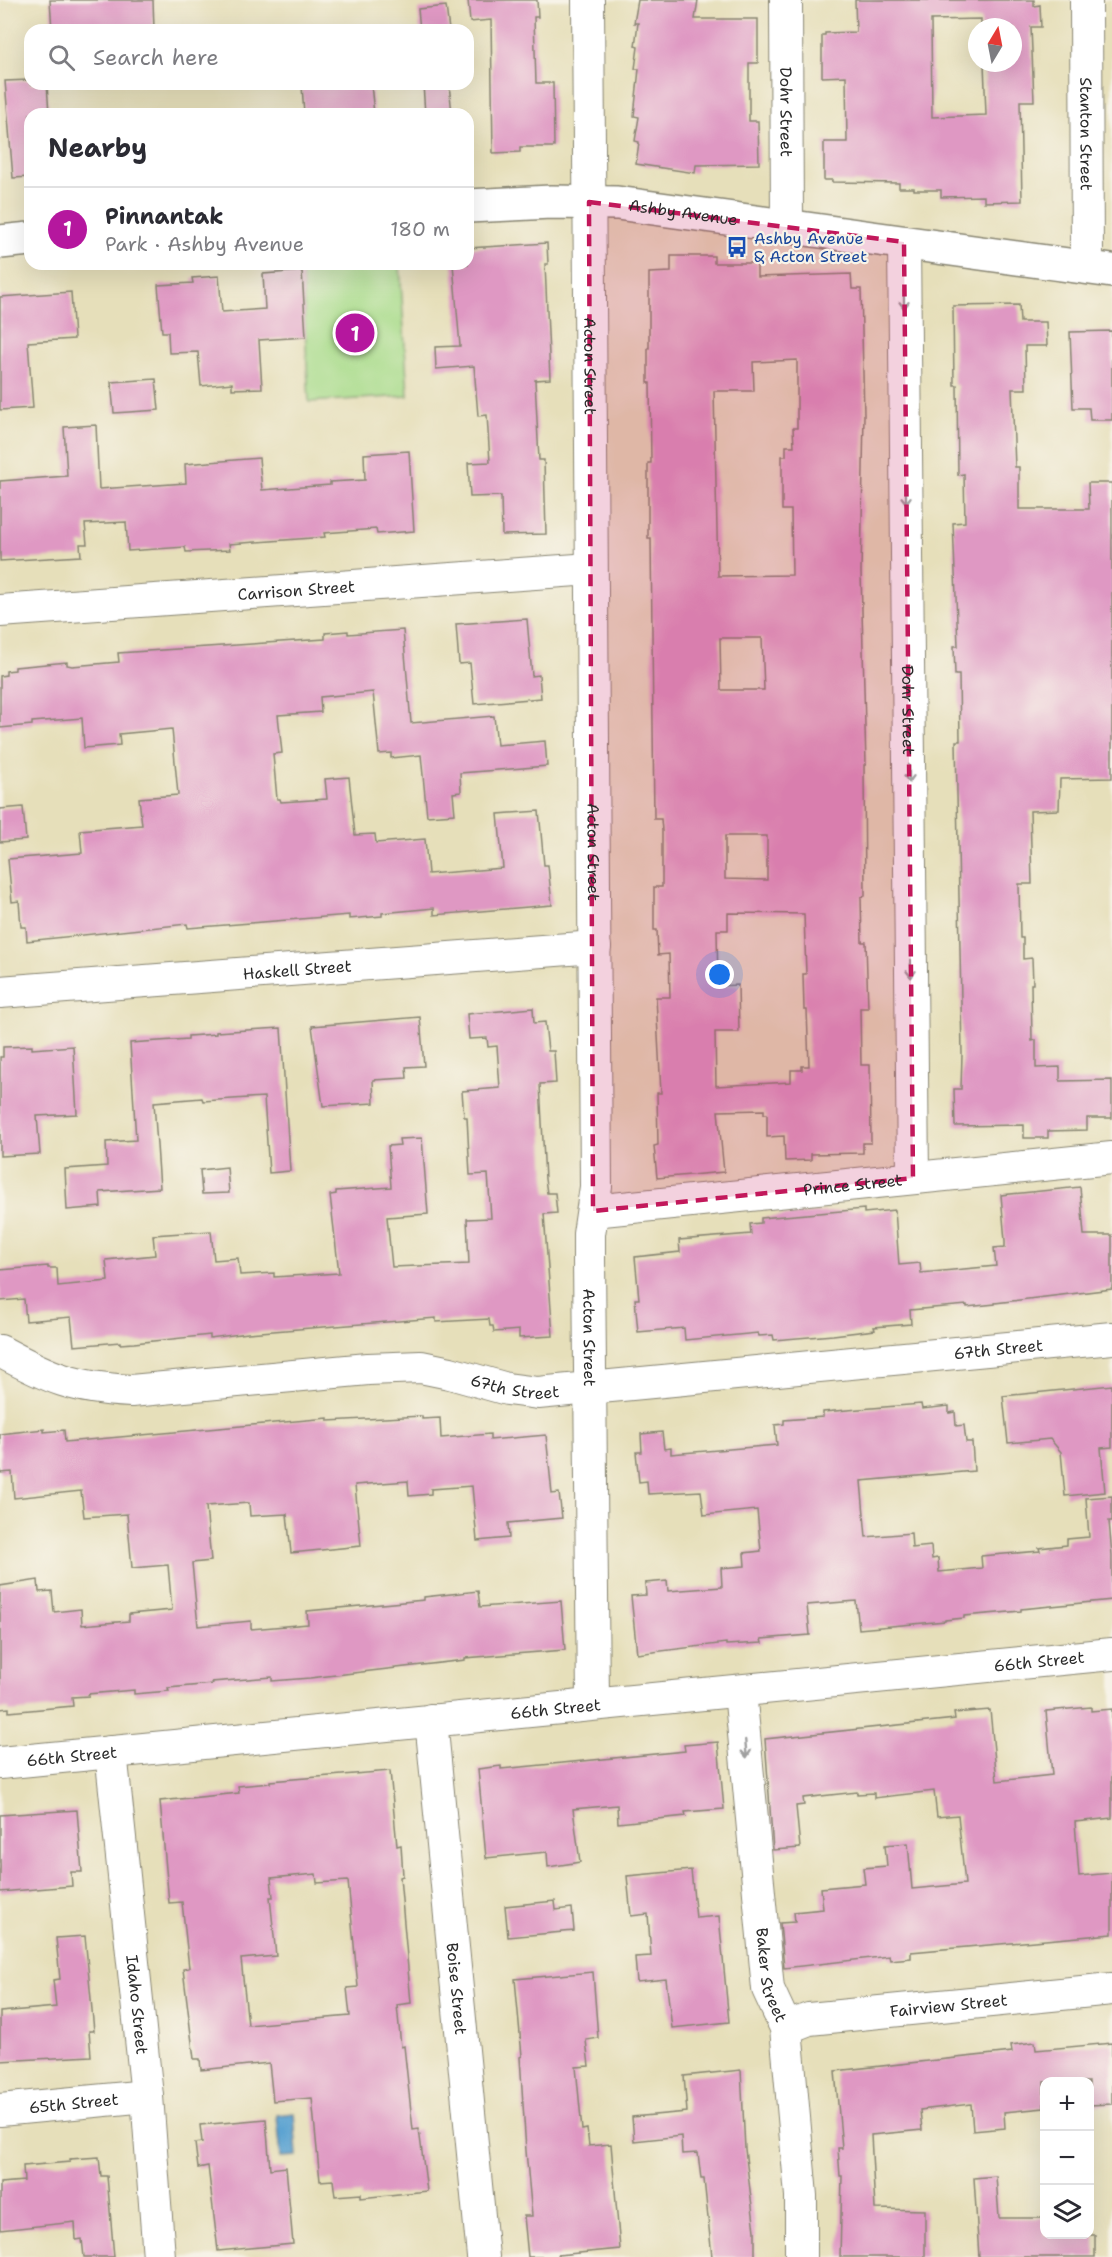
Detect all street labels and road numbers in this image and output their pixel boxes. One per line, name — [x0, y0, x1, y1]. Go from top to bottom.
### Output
street label: Dohr Street — [775, 67, 797, 157]
street label: Stanton Street — [1075, 77, 1097, 191]
street label: Ashby Avenue — [627, 195, 739, 230]
street label: Acton Street — [579, 317, 601, 415]
street label: Carrison Street — [237, 576, 356, 605]
street label: Dohr Street — [897, 665, 919, 755]
street label: Acton Street — [582, 803, 604, 901]
street label: Haskell Street — [242, 955, 352, 985]
street label: Prince Street — [802, 1169, 903, 1200]
street label: Acton Street — [578, 1288, 600, 1386]
street label: 67th Street — [953, 1335, 1044, 1364]
street label: 67th Street — [468, 1369, 560, 1404]
street label: 66th Street — [993, 1647, 1085, 1677]
street label: 66th Street — [509, 1694, 602, 1724]
street label: 66th Street — [25, 1742, 118, 1771]
street label: Baker Street — [751, 1927, 792, 2025]
street label: Boise Street — [442, 1942, 471, 2036]
street label: Idaho Street — [121, 1954, 153, 2056]
street label: Fairview Street — [889, 1989, 1008, 2022]
street label: 65th Street — [28, 2089, 119, 2118]

